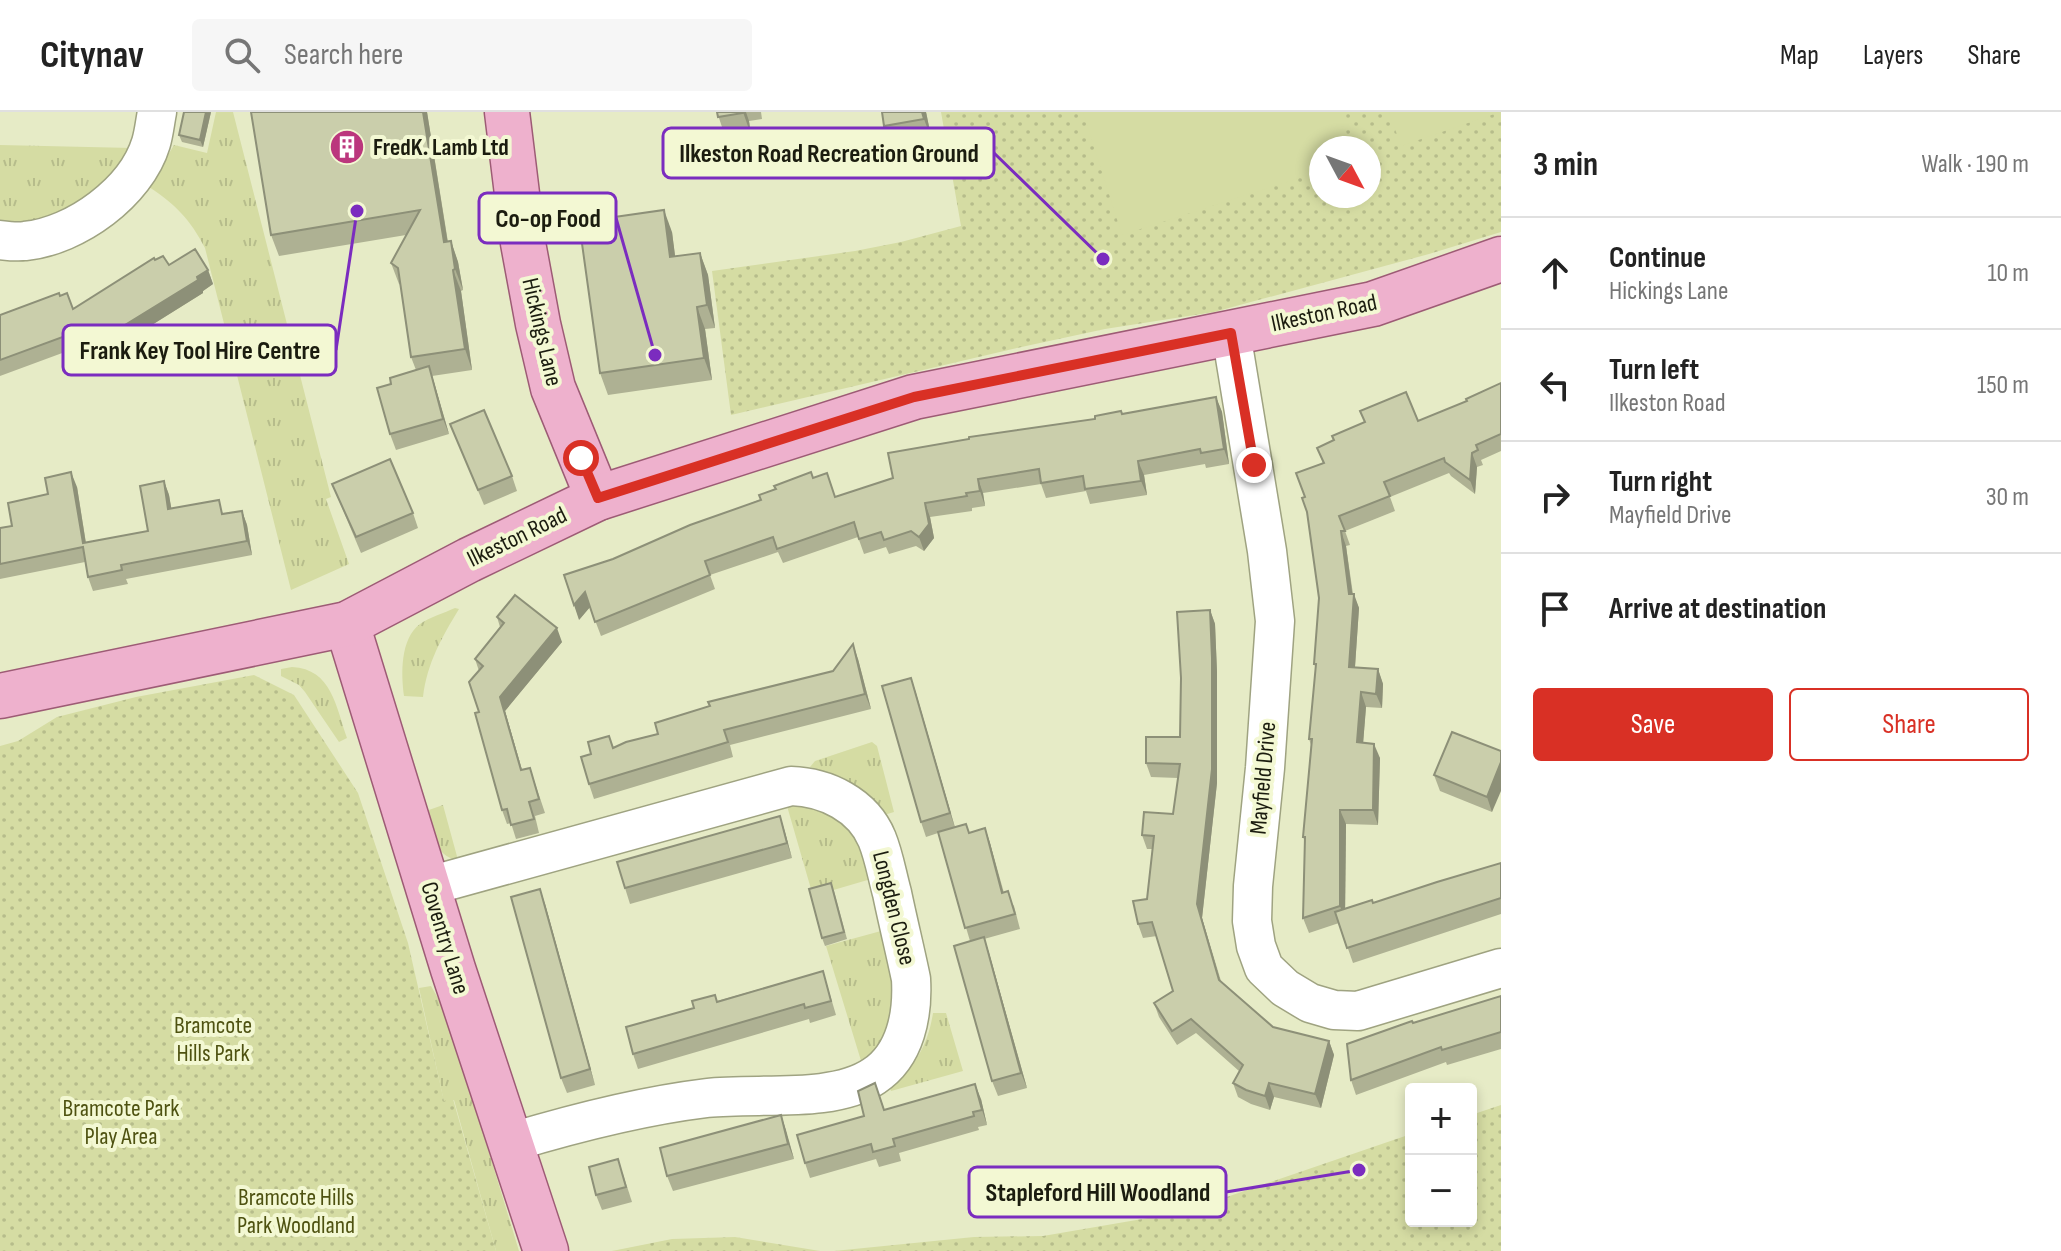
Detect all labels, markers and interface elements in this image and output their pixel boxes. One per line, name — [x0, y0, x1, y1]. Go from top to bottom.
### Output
search box — [192, 19, 752, 91]
text: Citynav — [40, 33, 144, 78]
icon: search — [220, 33, 264, 77]
text: Search here — [284, 37, 403, 73]
text: Map — [1780, 39, 1819, 72]
text: Layers — [1863, 39, 1923, 72]
text: Share — [1967, 39, 2021, 72]
building icon: FredK. Lamb Ltd — [328, 128, 366, 166]
callout: Ilkeston Road Recreation Ground — [663, 128, 994, 178]
place label: FredK. Lamb Ltd — [373, 133, 509, 162]
north arrow — [1309, 136, 1381, 208]
text: Ilkeston Road Recreation Ground — [679, 139, 979, 170]
text: 3 min — [1533, 144, 1598, 185]
text: Walk · 190 m — [1922, 149, 2029, 180]
callout: Co-op Food — [479, 193, 616, 243]
text: Co-op Food — [495, 204, 601, 235]
text: Continue — [1609, 240, 1706, 276]
icon: ahead — [1533, 251, 1577, 295]
text: 10 m — [1987, 258, 2029, 289]
street label: Hickings Lane — [515, 275, 569, 389]
text: Hickings Lane — [1609, 276, 1728, 307]
street label: Ilkeston Road — [1268, 288, 1380, 338]
callout: Frank Key Tool Hire Centre — [63, 325, 336, 375]
text: Frank Key Tool Hire Centre — [80, 336, 320, 367]
text: Turn left — [1609, 352, 1699, 388]
icon: left — [1533, 363, 1577, 407]
text: 150 m — [1977, 370, 2029, 401]
text: Ilkeston Road — [1609, 388, 1725, 419]
route start — [563, 440, 599, 476]
route end — [1236, 447, 1272, 483]
text: Turn right — [1609, 464, 1712, 500]
icon: right — [1533, 475, 1577, 519]
text: 30 m — [1986, 482, 2029, 513]
street label: Ilkeston Road — [462, 500, 572, 574]
text: Mayfield Drive — [1609, 500, 1732, 531]
icon: arrive — [1533, 587, 1577, 631]
text: Arrive at destination — [1609, 591, 1826, 627]
button: Save — [1533, 688, 1773, 761]
button: Share — [1789, 688, 2029, 761]
street label: Mayfield Drive — [1244, 720, 1282, 836]
street label: Longden Close — [866, 848, 922, 968]
street label: Coventry Lane — [414, 878, 476, 998]
park label: Bramcote Hills Park — [174, 1011, 252, 1068]
map controls — [1405, 1083, 1477, 1227]
button: + — [1405, 1083, 1477, 1155]
park label: Bramcote Park Play Area — [63, 1094, 180, 1151]
button: − — [1405, 1155, 1477, 1227]
callout: Stapleford Hill Woodland — [969, 1167, 1226, 1217]
text: Stapleford Hill Woodland — [986, 1178, 1210, 1209]
park label: Bramcote Hills Park Woodland — [237, 1183, 355, 1240]

